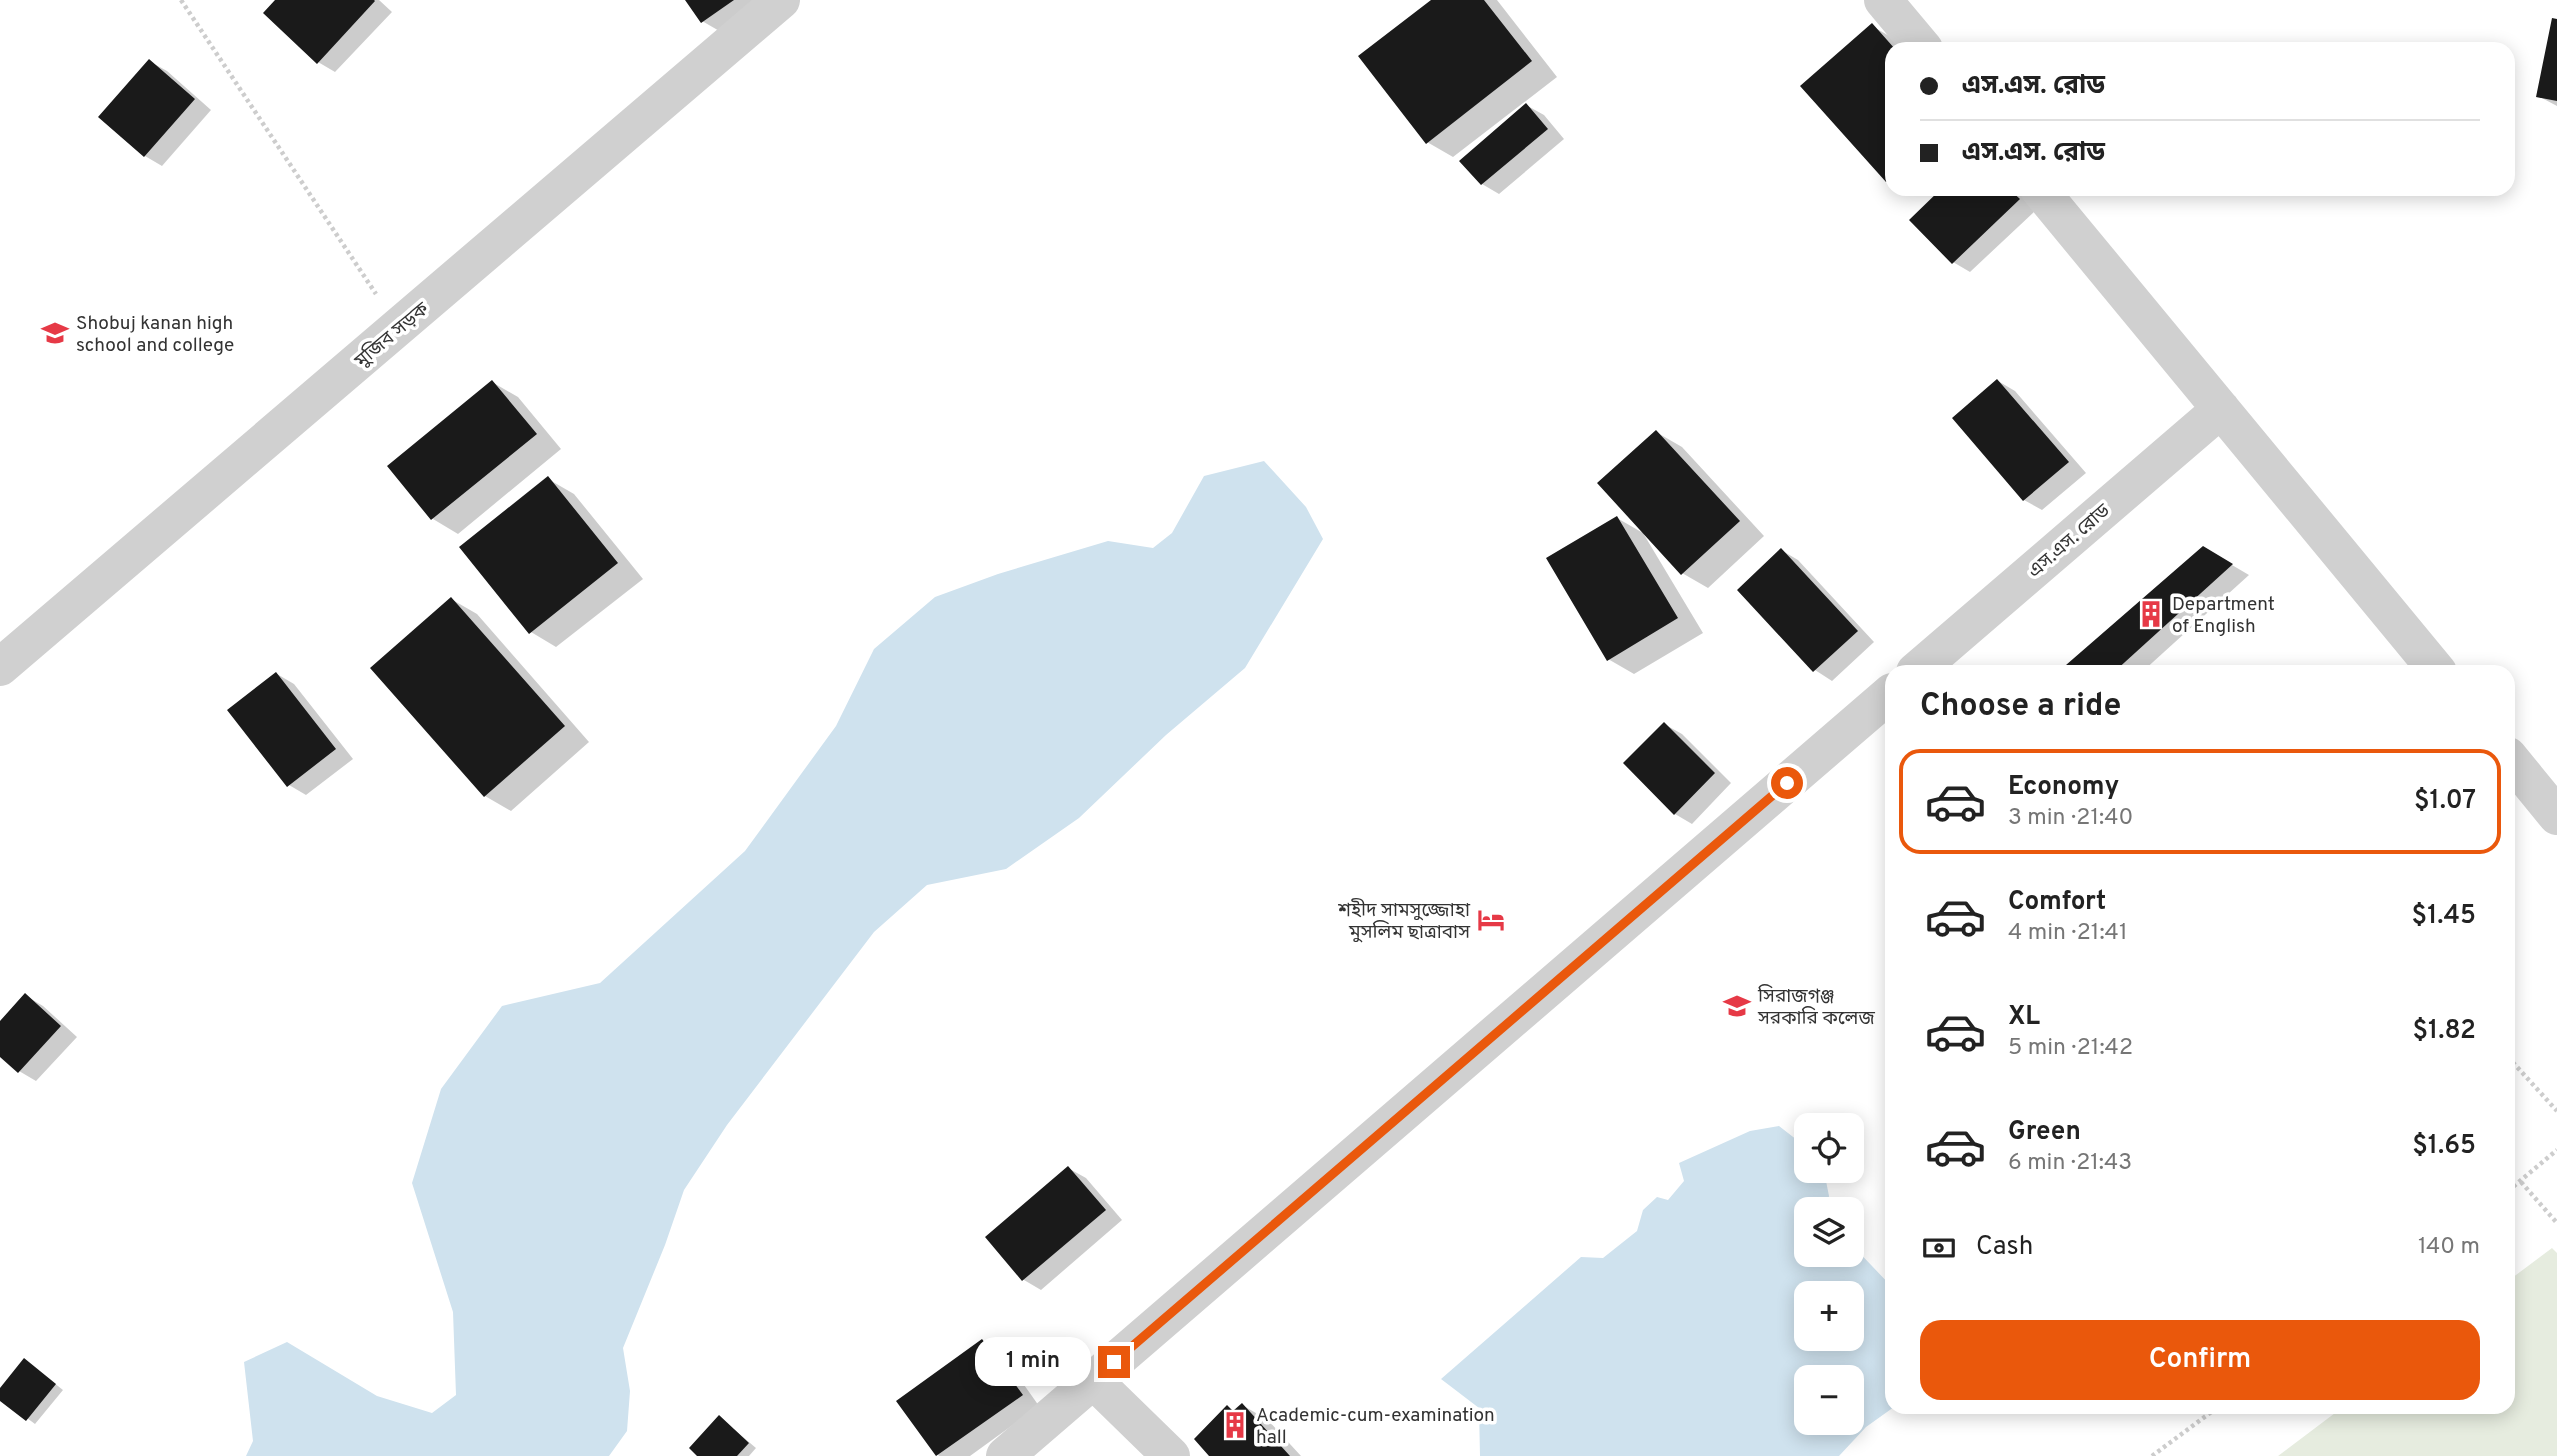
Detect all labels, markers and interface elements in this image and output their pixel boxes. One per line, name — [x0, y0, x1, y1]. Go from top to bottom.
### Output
text: এস.এস. রোড — [1962, 70, 2105, 103]
text: এস.এস. রোড — [1962, 137, 2105, 170]
street label: মুজিব সড়ক — [349, 296, 435, 374]
place label: Shobuj kanan high school and college — [76, 312, 234, 358]
school or university icon: Shobuj kanan high school and college — [40, 318, 70, 348]
street label: এস.এস. রোড — [2023, 499, 2116, 584]
place label: Department of English — [2172, 593, 2275, 639]
building icon: Department of English — [2136, 599, 2166, 629]
text: Choose a ride — [1920, 687, 2121, 727]
route start — [1771, 767, 1803, 799]
icon: car — [1924, 770, 1987, 833]
text: Economy — [2008, 771, 2119, 804]
text: $1.07 — [2414, 785, 2476, 818]
text: 3 min · 21:40 — [2008, 804, 2133, 833]
icon: car — [1924, 885, 1987, 948]
text: Comfort — [2008, 886, 2106, 919]
place label: শহীদ সামসুজ্জোহা মুসলিম ছাত্রাবাস — [1337, 898, 1471, 945]
text: $1.45 — [2412, 900, 2476, 933]
hotel icon: শহীদ সামসুজ্জোহা মুসলিম ছাত্রাবাস — [1476, 905, 1506, 935]
text: 4 min · 21:41 — [2008, 919, 2127, 948]
place label: সিরাজগঞ্জ সরকারি কলেজ — [1757, 984, 1875, 1031]
school or university icon: সিরাজগঞ্জ সরকারি কলেজ — [1722, 991, 1752, 1021]
icon: car — [1924, 1000, 1987, 1063]
text: XL — [2008, 1001, 2040, 1034]
text: $1.82 — [2413, 1015, 2476, 1048]
text: 5 min · 21:42 — [2008, 1034, 2133, 1063]
map controls — [1794, 1113, 1864, 1435]
button: locate — [1794, 1113, 1864, 1183]
icon: car — [1924, 1115, 1987, 1178]
text: Green — [2008, 1116, 2081, 1149]
text: $1.65 — [2412, 1130, 2476, 1163]
text: 6 min · 21:43 — [2008, 1149, 2132, 1178]
button: layers — [1794, 1197, 1864, 1267]
icon: cash — [1920, 1229, 1958, 1267]
text: Cash — [1976, 1231, 2033, 1264]
text: 140 m — [2418, 1233, 2480, 1262]
button: + — [1794, 1281, 1864, 1351]
button: Confirm — [1920, 1320, 2480, 1400]
callout: 1 min — [974, 1338, 1090, 1386]
route end — [1098, 1346, 1130, 1378]
text: 1 min — [1006, 1347, 1060, 1376]
button: − — [1794, 1365, 1864, 1435]
place label: Academic-cum-examination hall — [1256, 1404, 1495, 1450]
building icon: Academic-cum-examination hall — [1220, 1410, 1250, 1440]

